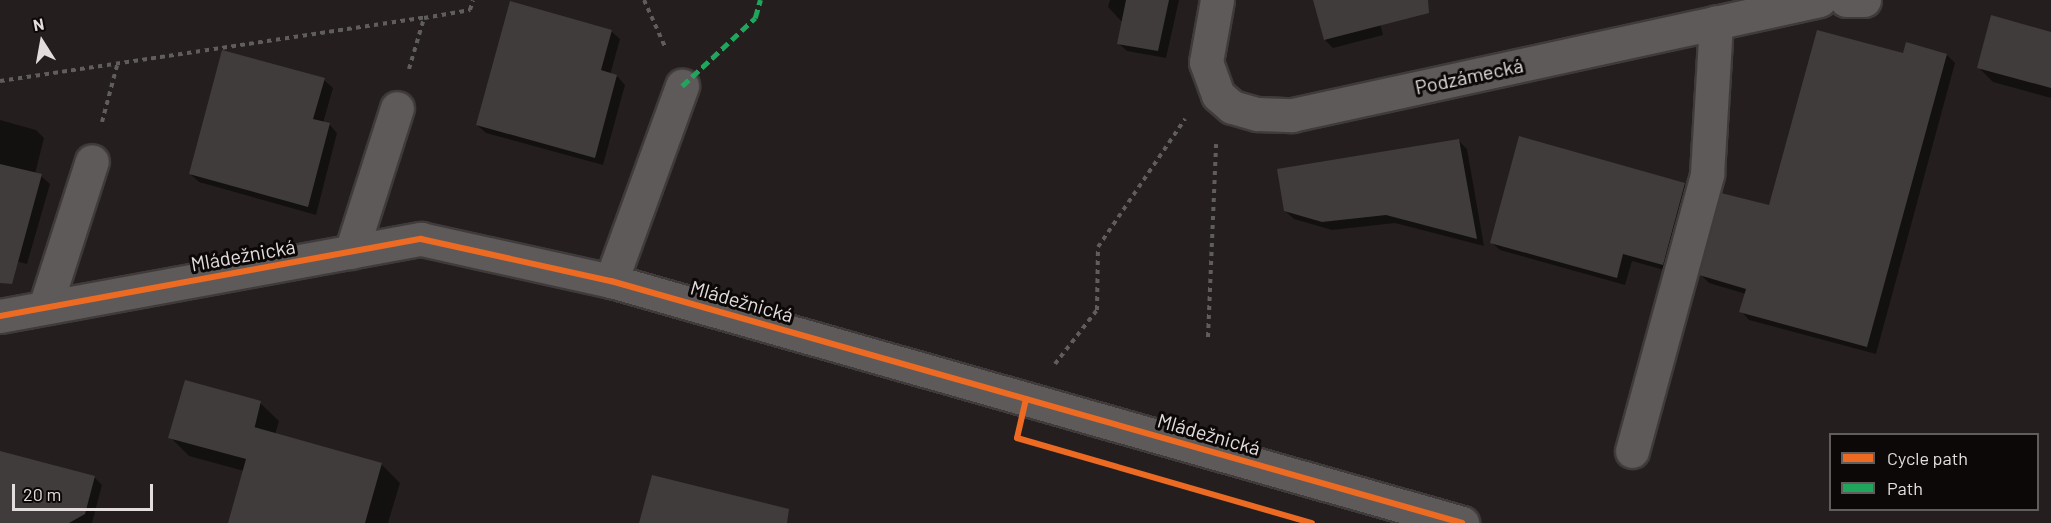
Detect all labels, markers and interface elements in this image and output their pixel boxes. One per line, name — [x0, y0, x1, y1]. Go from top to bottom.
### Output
north arrow — [12, 12, 72, 72]
text: N — [31, 14, 45, 34]
street label: Podzámecká — [1413, 53, 1525, 99]
street label: Mládežnická — [189, 234, 297, 276]
street label: Mládežnická — [688, 275, 796, 327]
street label: Mládežnická — [1155, 408, 1263, 460]
legend — [1829, 433, 2039, 511]
text: Cycle path — [1887, 447, 1968, 469]
scale bar — [15, 472, 156, 510]
text: Path — [1887, 477, 1923, 499]
text: 20 m — [23, 483, 61, 505]

